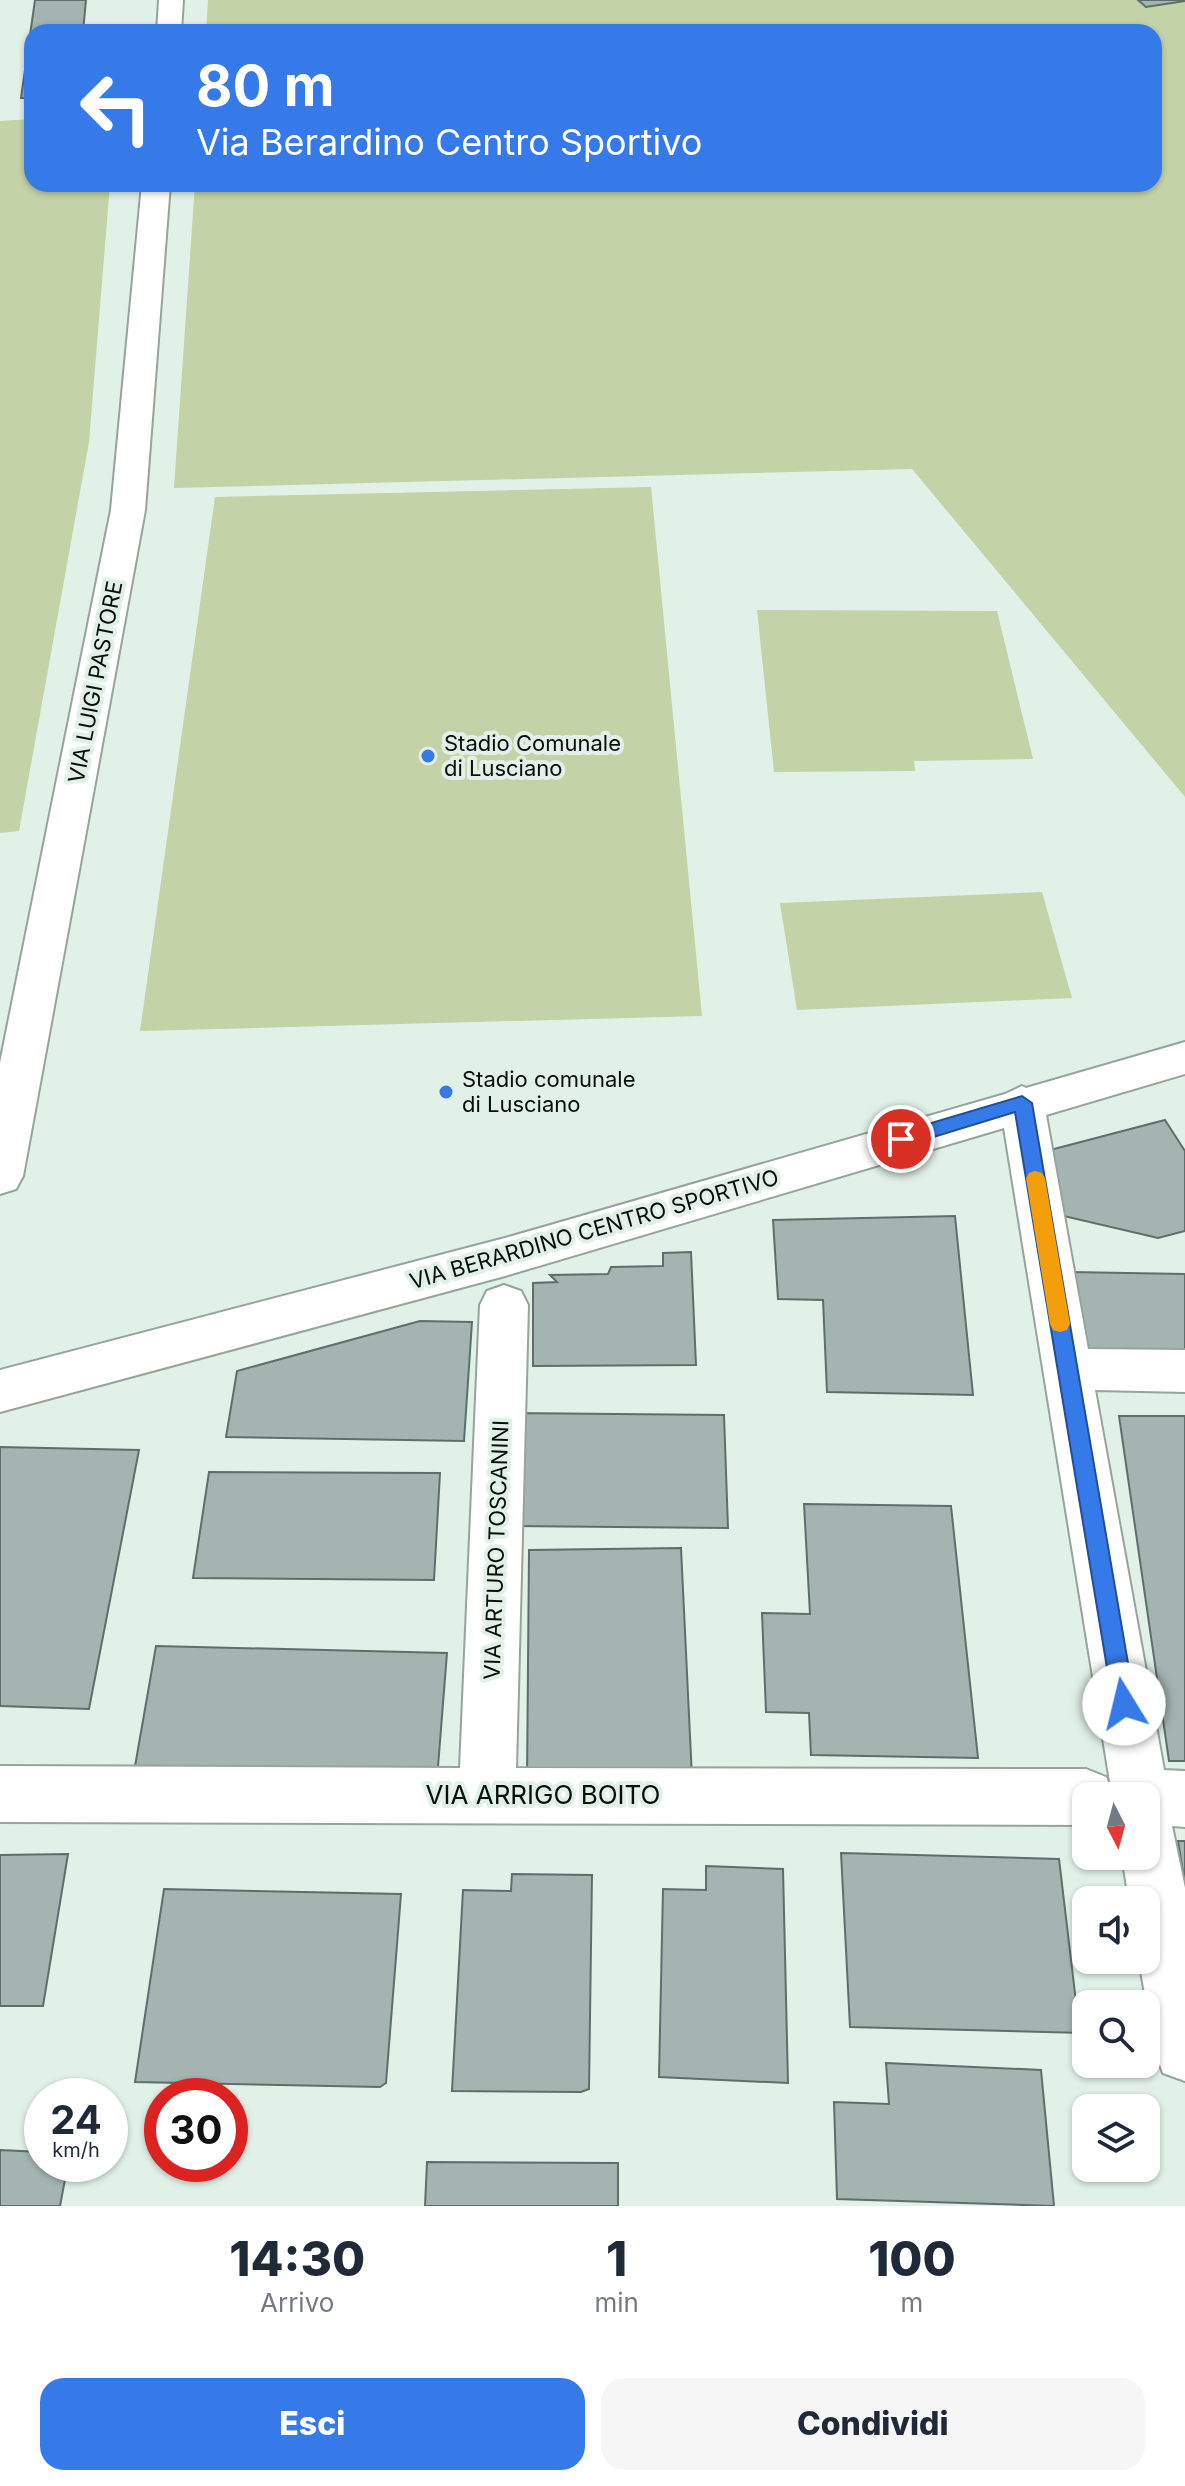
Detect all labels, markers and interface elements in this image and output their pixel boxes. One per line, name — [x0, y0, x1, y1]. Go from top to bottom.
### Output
text: 80 m — [196, 52, 335, 120]
icon: left — [64, 56, 168, 160]
text: Via Berardino Centro Sportivo — [196, 120, 702, 164]
street label: VIA LUIGI PASTORE — [63, 579, 127, 785]
place label: Stadio Comunale di Lusciano — [444, 730, 621, 781]
marker: Stadio Comunale di Lusciano — [419, 747, 437, 765]
place label: Stadio comunale di Lusciano — [462, 1066, 636, 1117]
marker: Stadio comunale di Lusciano — [437, 1083, 455, 1101]
pin — [867, 1105, 935, 1173]
icon: arrive — [879, 1117, 923, 1161]
street label: VIA BERARDINO CENTRO SPORTIVO — [406, 1164, 782, 1294]
street label: VIA ARTURO TOSCANINI — [478, 1420, 514, 1680]
position arrow — [1082, 1662, 1166, 1746]
street label: VIA ARRIGO BOITO — [426, 1779, 660, 1810]
north arrow — [1072, 1782, 1160, 1870]
map controls — [1072, 1782, 1160, 2182]
button: sound — [1072, 1886, 1160, 1974]
button: search — [1072, 1990, 1160, 2078]
speed limit sign: 30 — [144, 2078, 248, 2182]
button: layers — [1072, 2094, 1160, 2182]
text: 24 — [50, 2095, 102, 2144]
text: km/h — [52, 2138, 100, 2162]
text: 14:30 — [229, 2229, 365, 2288]
text: 1 — [606, 2229, 627, 2288]
text: 100 — [868, 2229, 956, 2288]
text: Arrivo — [260, 2287, 334, 2318]
text: min — [594, 2287, 639, 2318]
text: m — [901, 2287, 923, 2318]
button: Esci — [40, 2378, 585, 2470]
button: Condividi — [601, 2378, 1145, 2470]

